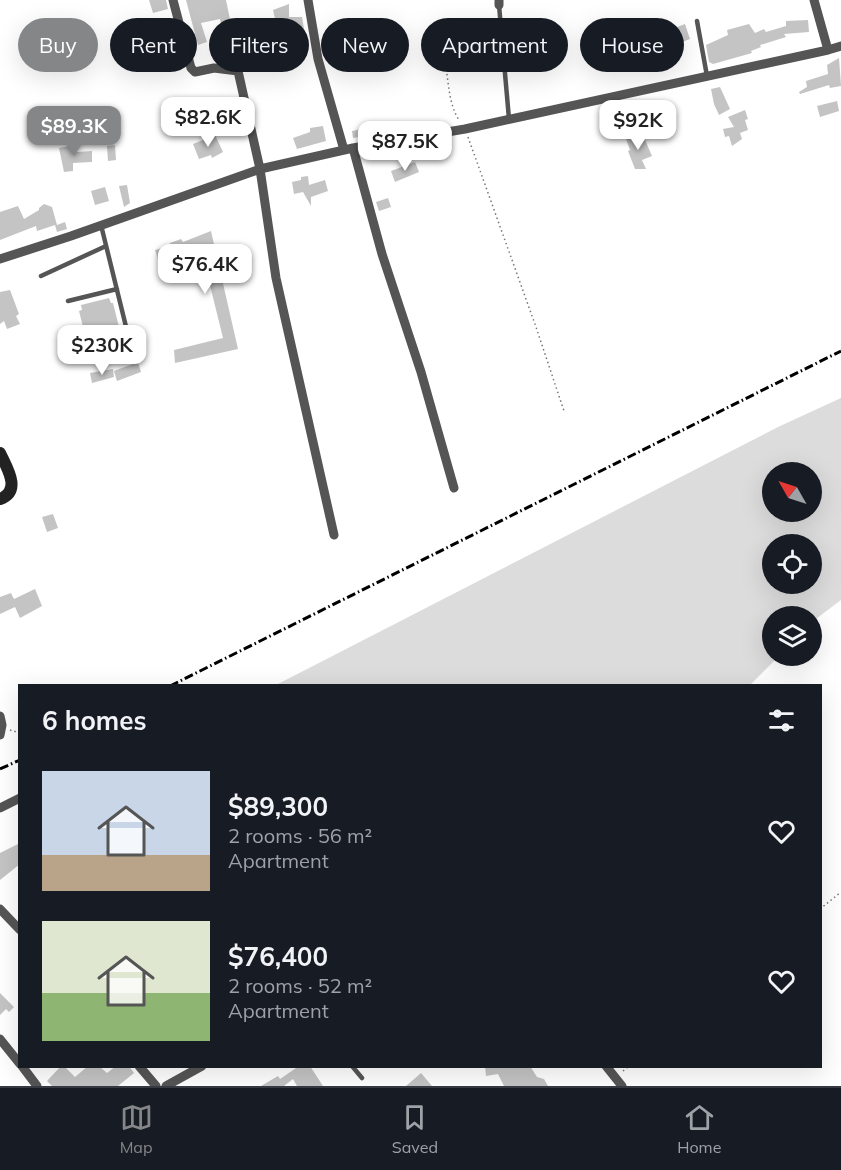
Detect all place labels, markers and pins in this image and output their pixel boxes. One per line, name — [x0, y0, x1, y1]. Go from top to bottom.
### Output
pin: $82.6K — [159, 97, 257, 148]
pin: $92K — [602, 100, 674, 151]
pin: $89.3K — [25, 106, 123, 157]
pin: $87.5K — [356, 121, 454, 172]
pin: $76.4K — [156, 244, 254, 295]
pin: $230K — [60, 325, 144, 376]

